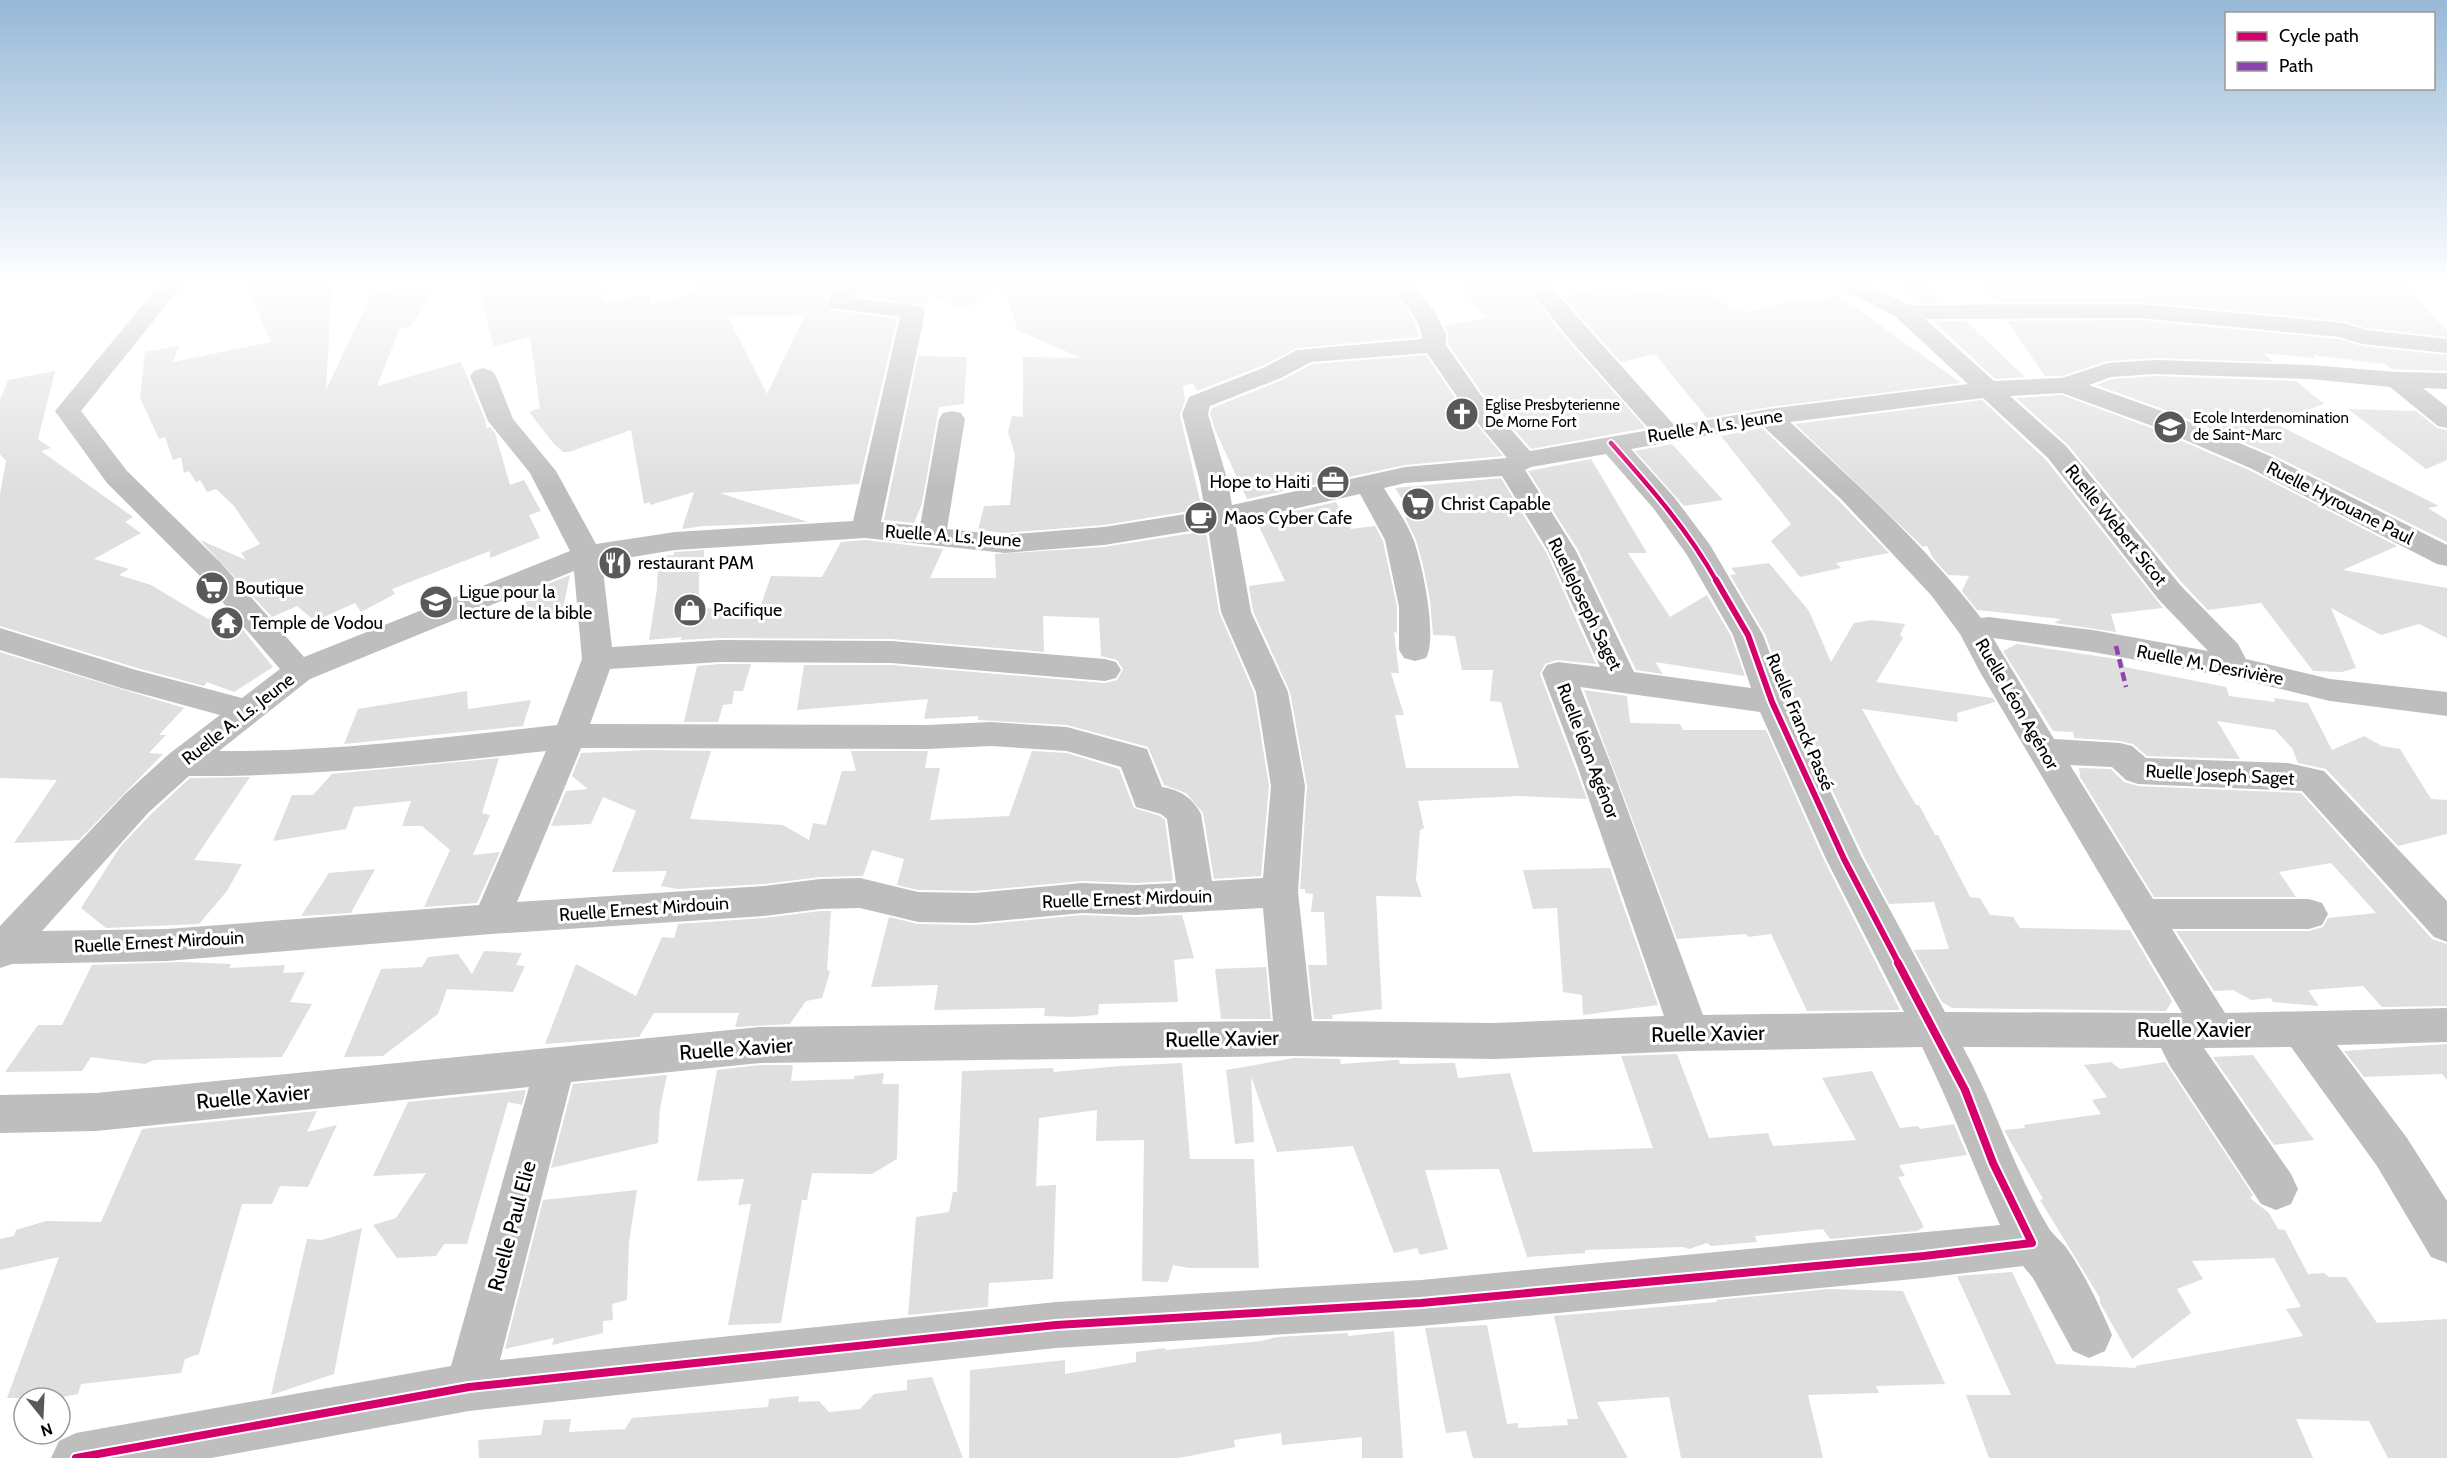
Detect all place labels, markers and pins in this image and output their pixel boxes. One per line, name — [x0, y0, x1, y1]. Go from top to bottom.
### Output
church icon: Eglise Presbyterienne De Morne Fort — [1444, 396, 1480, 432]
place label: Eglise Presbyterienne De Morne Fort — [1485, 396, 1620, 431]
school or university icon: Ecole Interdenomination de Saint-Marc — [2152, 409, 2188, 445]
place label: Ecole Interdenomination de Saint-Marc — [2193, 409, 2349, 444]
office icon: Hope to Haiti — [1315, 464, 1351, 500]
place label: Hope to Haiti — [1210, 471, 1310, 493]
supermarket icon: Christ Capable — [1400, 486, 1436, 522]
place label: Christ Capable — [1441, 493, 1551, 515]
cafe icon: Maos Cyber Cafe — [1183, 500, 1219, 536]
place label: Maos Cyber Cafe — [1224, 507, 1352, 529]
restaurant icon: restaurant PAM — [597, 545, 633, 581]
place label: restaurant PAM — [638, 552, 754, 574]
supermarket icon: Boutique — [194, 570, 230, 606]
place label: Boutique — [235, 577, 304, 599]
place label: Ligue pour la lecture de la bible — [459, 581, 592, 624]
school or university icon: Ligue pour la lecture de la bible — [418, 584, 454, 620]
shop icon: Pacifique — [672, 592, 708, 628]
place label: Pacifique — [713, 599, 782, 621]
temple icon: Temple de Vodou — [209, 605, 245, 641]
place label: Temple de Vodou — [250, 612, 383, 634]

